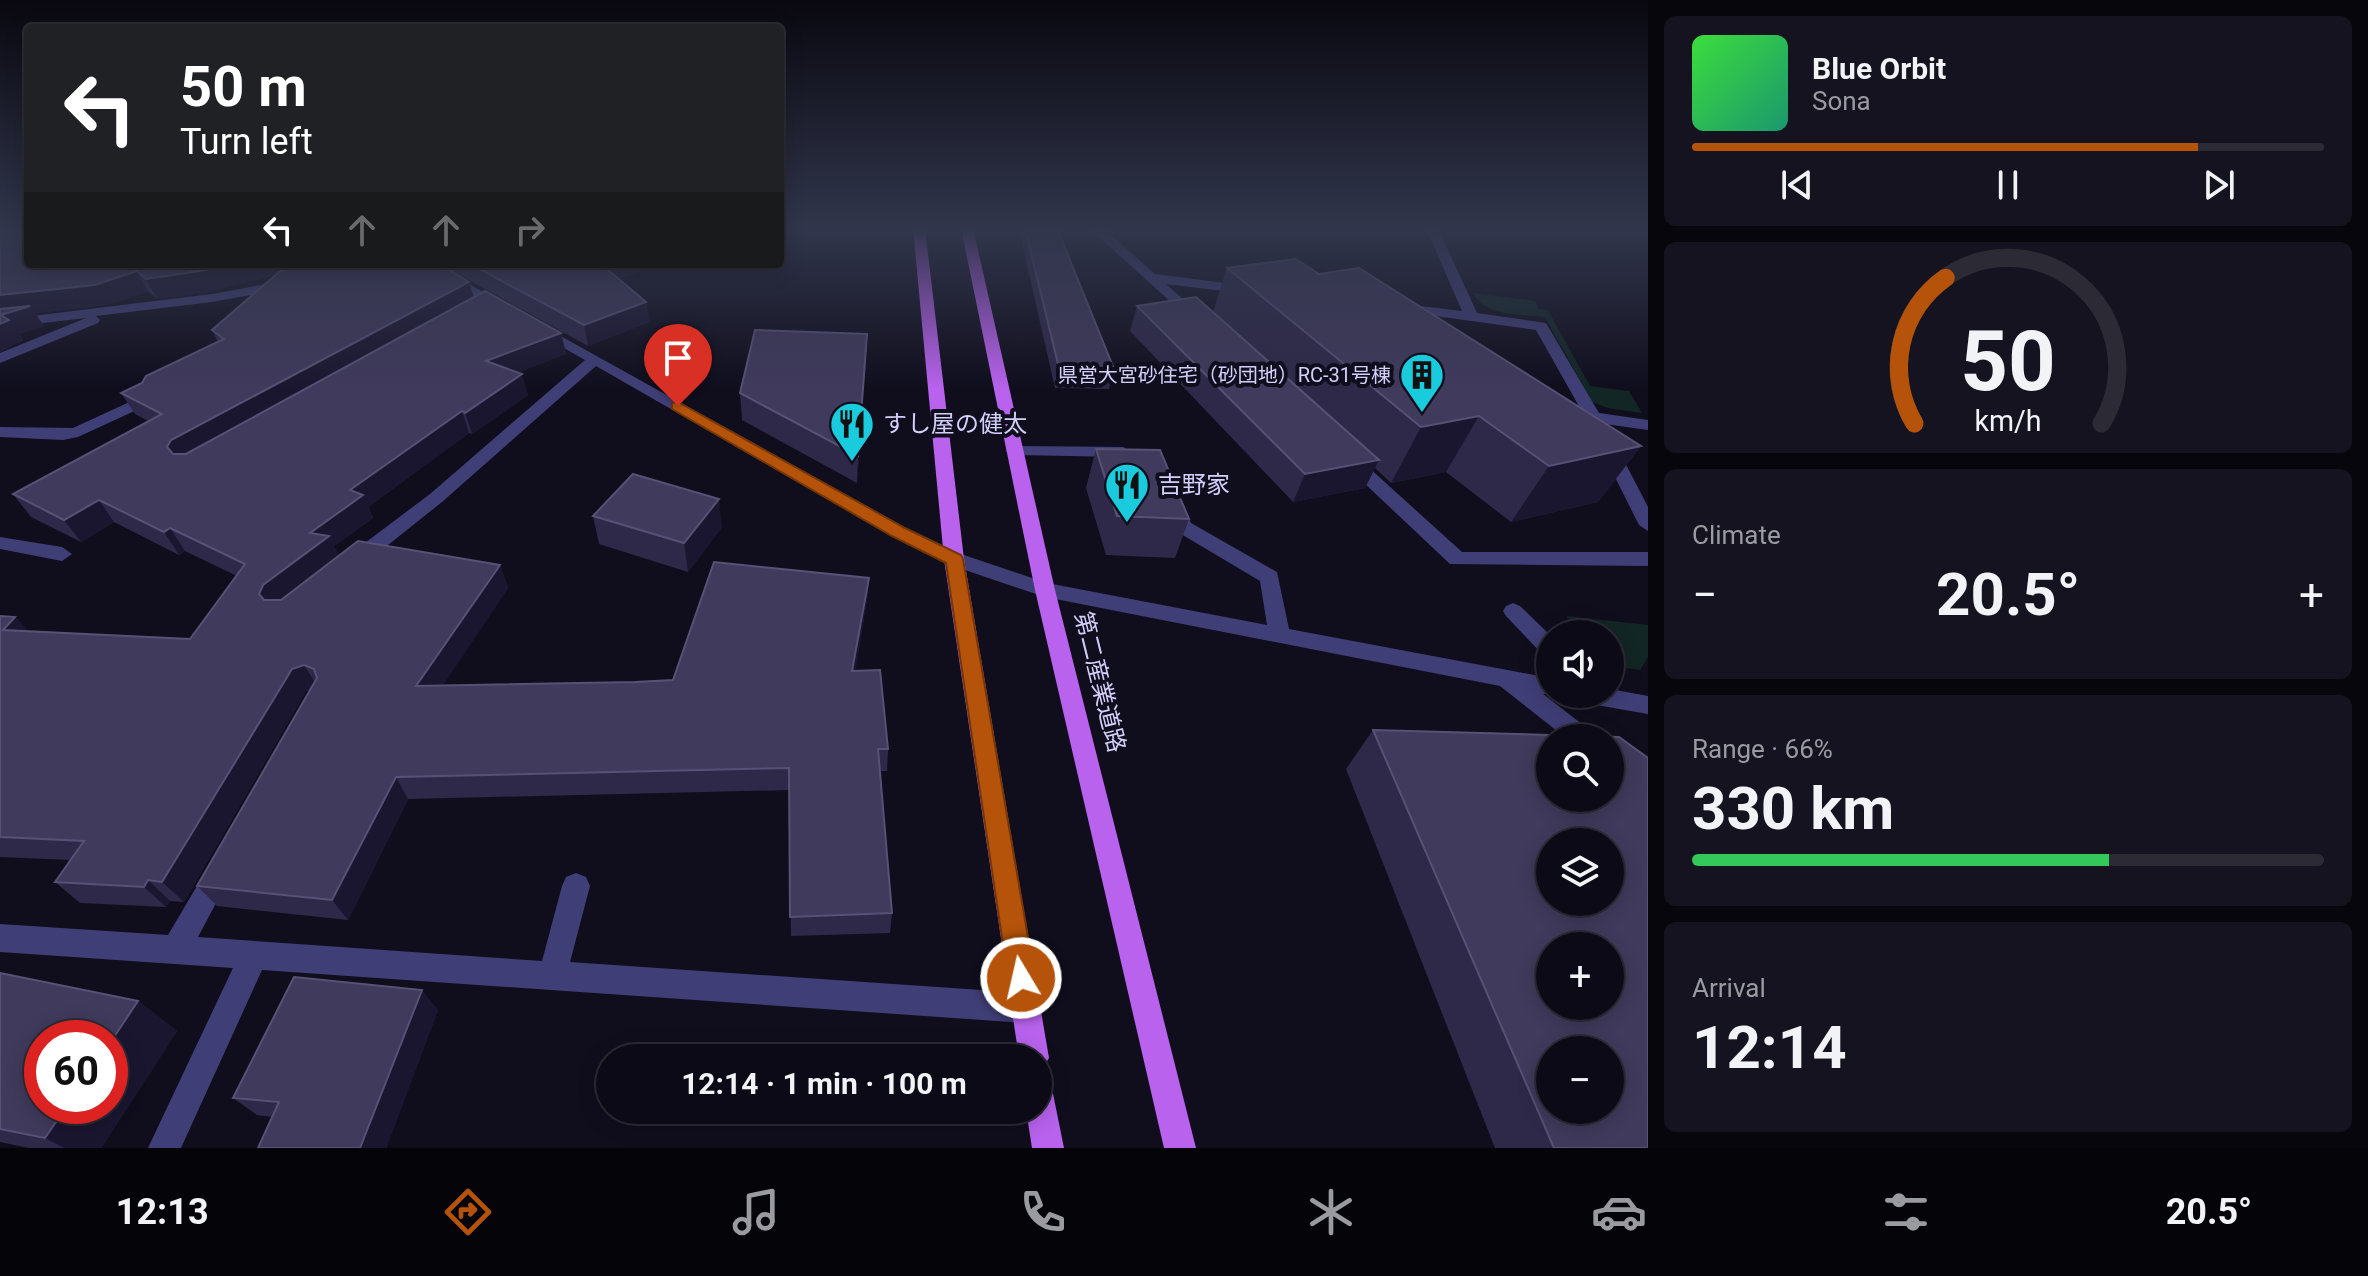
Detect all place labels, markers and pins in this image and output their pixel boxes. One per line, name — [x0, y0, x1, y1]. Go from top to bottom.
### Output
pin — [644, 324, 712, 406]
building icon: 県営大宮砂住宅（砂団地）RC-31号棟 — [1398, 351, 1446, 414]
place label: 県営大宮砂住宅（砂団地）RC-31号棟 — [1058, 363, 1391, 387]
restaurant icon: すし屋の健太 — [828, 400, 876, 463]
place label: すし屋の健太 — [883, 410, 1027, 438]
restaurant icon: 吉野家 — [1103, 461, 1151, 524]
place label: 吉野家 — [1158, 471, 1230, 499]

